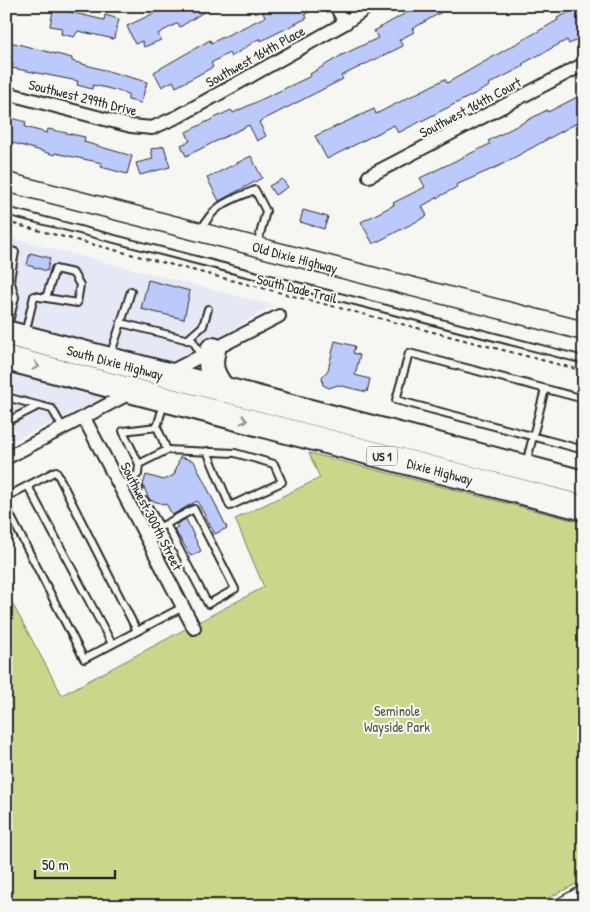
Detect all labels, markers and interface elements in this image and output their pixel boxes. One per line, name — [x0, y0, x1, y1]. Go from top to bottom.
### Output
street label: Southwest 164th Place — [202, 21, 308, 91]
street label: Southwest 164th Court — [416, 72, 524, 142]
street label: Southwest 299th Drive — [27, 74, 140, 120]
street label: Old Dixie Highway — [250, 236, 340, 279]
street label: South Dade Trail — [255, 269, 339, 307]
street label: South Dixie Highway — [64, 340, 165, 385]
one-way arrow — [32, 360, 41, 371]
one-way arrow — [239, 414, 248, 425]
road number: US 1 — [367, 446, 397, 466]
street label: Dixie Highway — [405, 453, 475, 490]
street label: Southwest 300th Street — [116, 459, 188, 574]
park label: Seminole Wayside Park — [364, 701, 430, 737]
scale bar — [35, 847, 115, 879]
text: 50 m — [42, 854, 69, 875]

